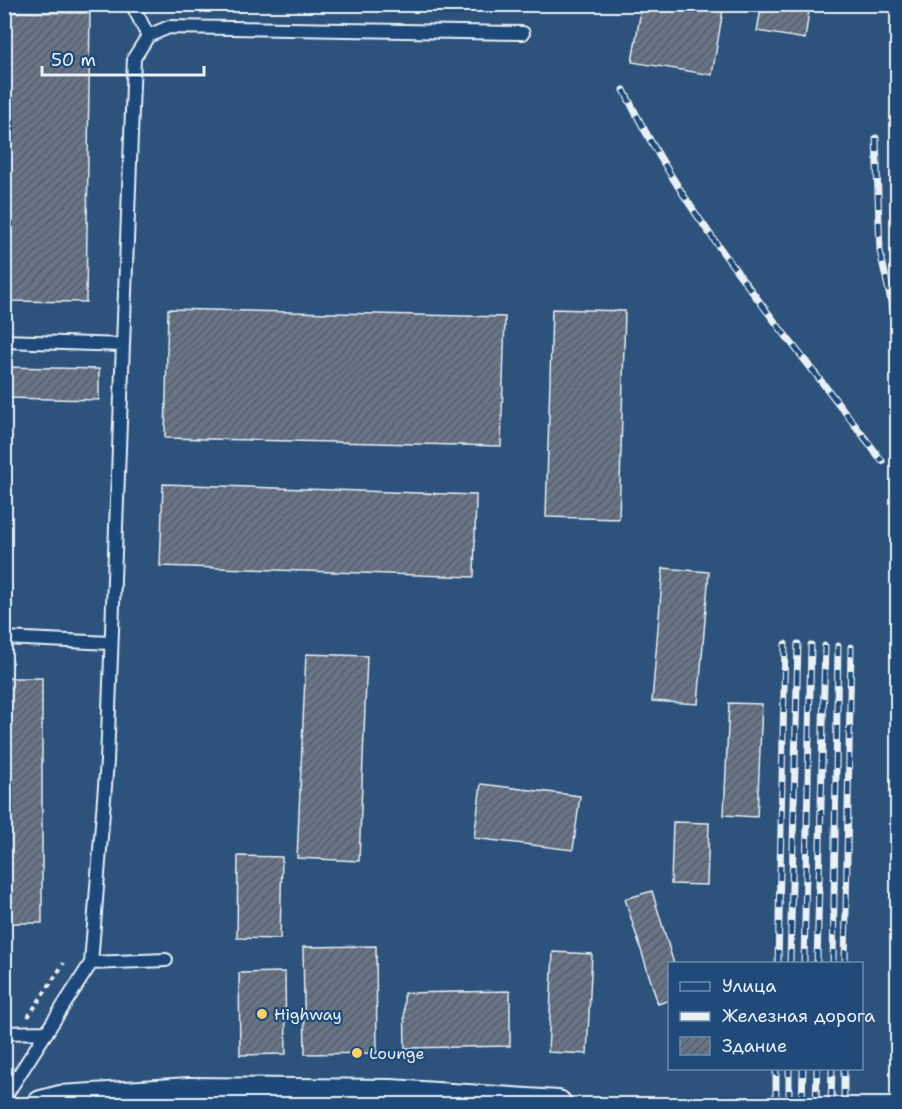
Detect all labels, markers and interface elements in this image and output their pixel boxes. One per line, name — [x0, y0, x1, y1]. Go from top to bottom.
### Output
scale bar — [42, 39, 204, 77]
text: 50 m — [51, 48, 96, 72]
legend — [668, 962, 863, 1070]
text: Улица — [722, 974, 776, 998]
place label: Highway — [274, 1004, 342, 1025]
text: Железная дорога — [722, 1004, 875, 1028]
marker: Highway — [255, 1007, 269, 1021]
text: Здание — [722, 1034, 787, 1058]
place label: Lounge — [369, 1043, 425, 1064]
marker: Lounge — [350, 1046, 364, 1060]

